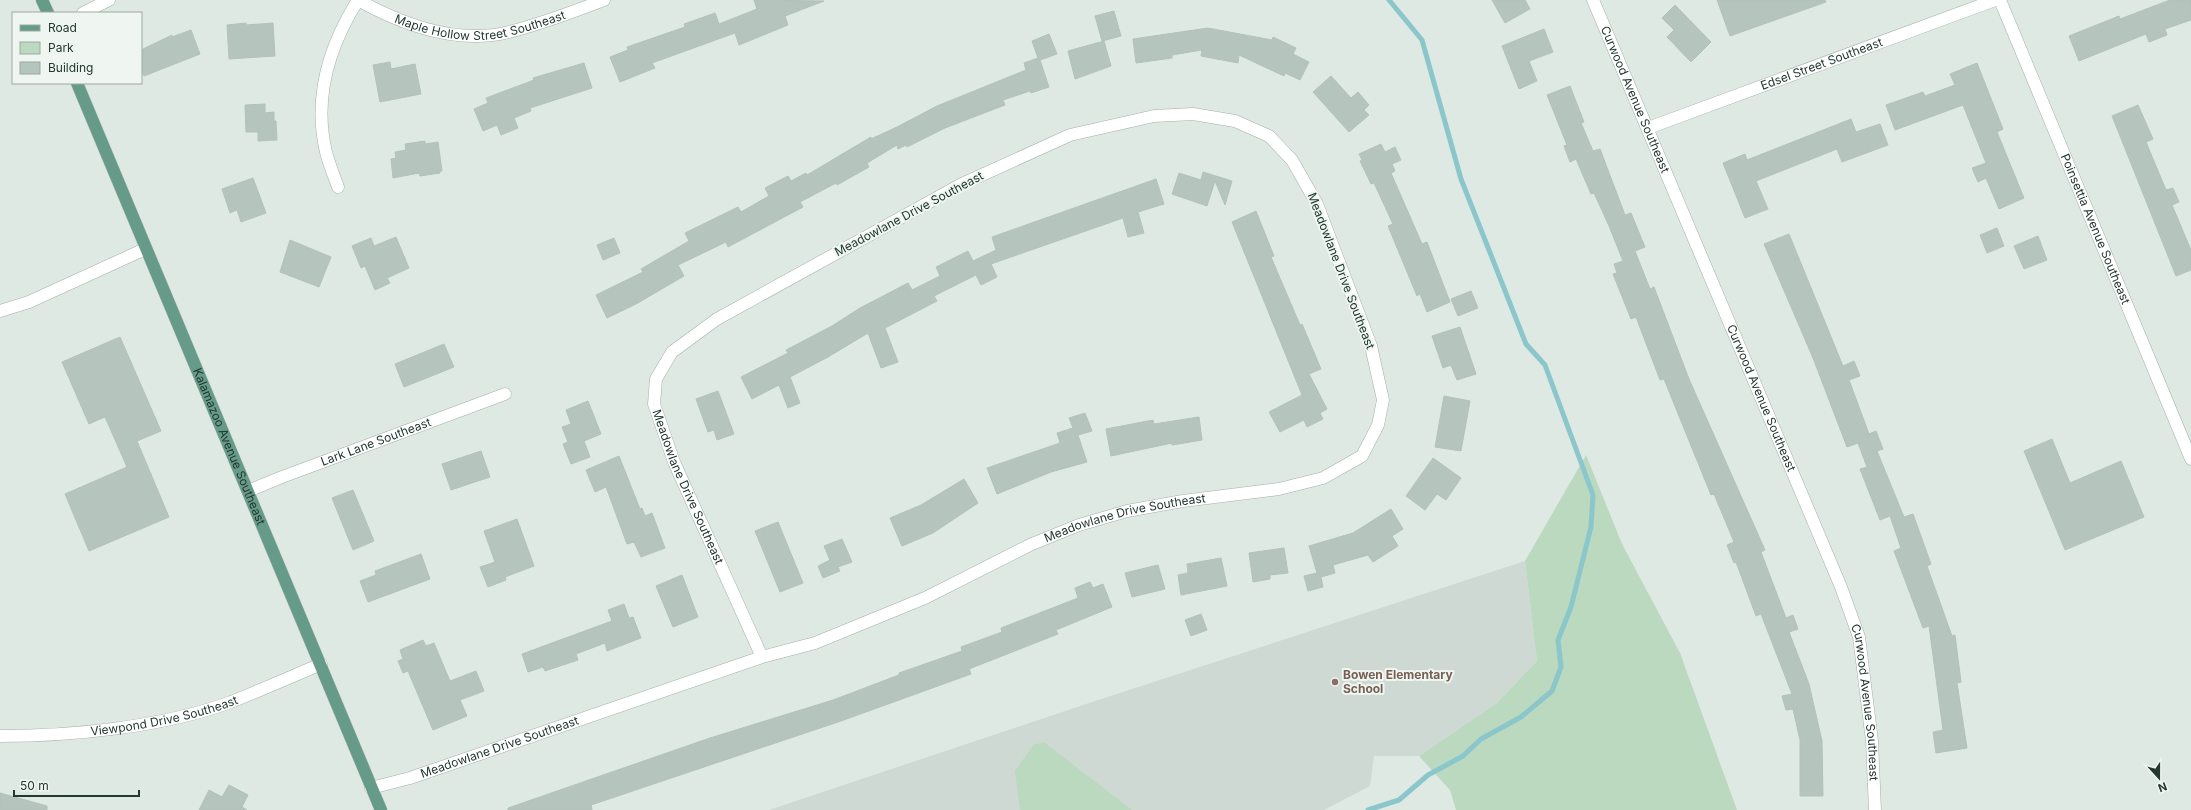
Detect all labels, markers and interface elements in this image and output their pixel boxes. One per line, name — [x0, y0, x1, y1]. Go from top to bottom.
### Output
street label: Maple Hollow Street Southeast — [393, 5, 567, 23]
text: Maple Hollow Street Southeast — [393, 7, 567, 43]
legend — [12, 12, 142, 84]
text: Road — [48, 20, 77, 35]
street label: Curwood Avenue Southeast — [1598, 24, 1673, 175]
street label: Edsel Street Southeast — [1758, 34, 1884, 93]
text: Park — [48, 40, 74, 55]
text: Building — [48, 60, 93, 75]
street label: Poinsettia Avenue Southeast — [2058, 151, 2134, 306]
street label: Meadowlane Drive Southeast — [832, 168, 986, 259]
street label: Meadowlane Drive Southeast — [1305, 191, 1378, 351]
street label: Curwood Avenue Southeast — [1724, 322, 1799, 474]
street label: Kalamazoo Avenue Southeast — [190, 366, 269, 527]
street label: Meadowlane Drive Southeast — [649, 407, 727, 566]
street label: Lark Lane Southeast — [319, 414, 433, 469]
street label: Meadowlane Drive Southeast — [1042, 490, 1206, 545]
street label: Curwood Avenue Southeast — [1848, 622, 1882, 781]
place label: Bowen Elementary School — [1343, 667, 1453, 696]
marker: Bowen Elementary School — [1330, 677, 1340, 687]
street label: Viewpond Drive Southeast — [90, 692, 240, 738]
street label: Meadowlane Drive Southeast — [418, 713, 581, 781]
north arrow — [2139, 758, 2179, 798]
scale bar — [14, 772, 139, 798]
text: 50 m — [20, 778, 49, 793]
text: N — [2156, 779, 2169, 795]

